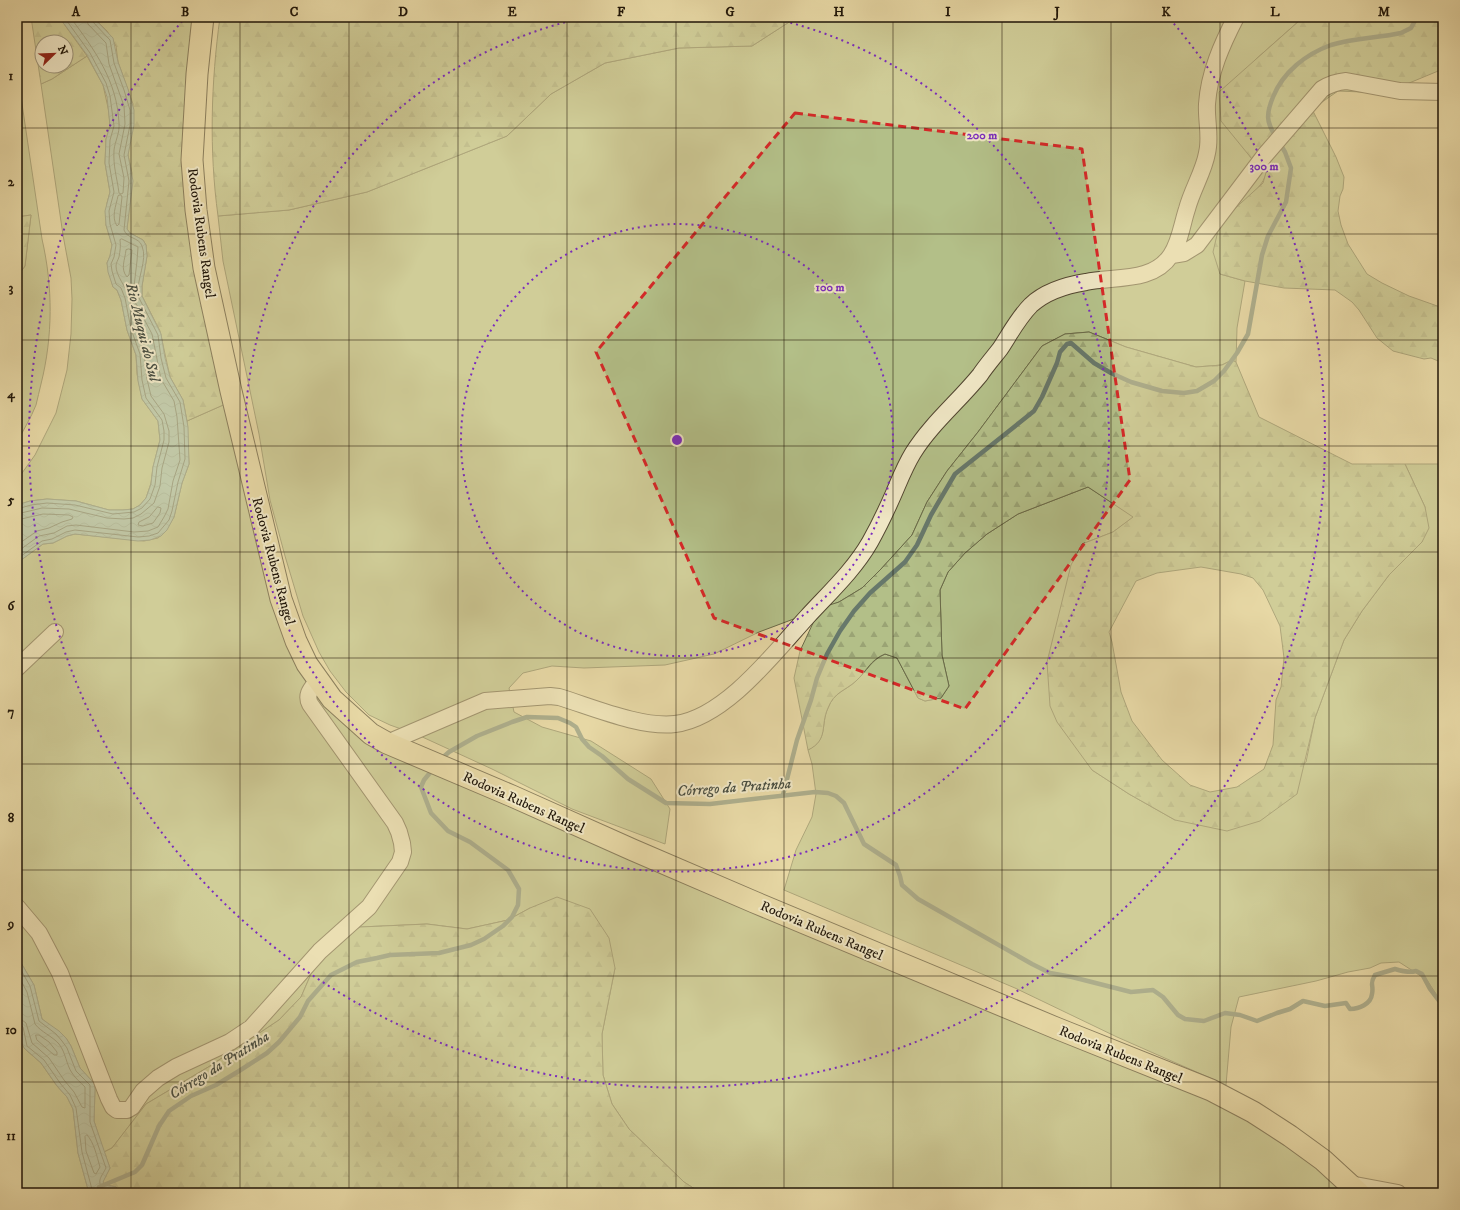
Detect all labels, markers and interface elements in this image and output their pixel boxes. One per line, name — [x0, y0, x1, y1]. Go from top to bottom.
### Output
text: A — [71, 4, 81, 20]
text: B — [181, 4, 189, 20]
text: C — [290, 4, 299, 20]
text: D — [398, 4, 408, 20]
text: E — [507, 4, 517, 20]
text: F — [617, 4, 626, 20]
text: G — [725, 4, 735, 20]
text: H — [834, 4, 845, 20]
text: I — [945, 4, 951, 20]
text: J — [1052, 4, 1060, 21]
text: K — [1161, 4, 1171, 20]
text: L — [1270, 4, 1280, 20]
text: M — [1378, 4, 1390, 20]
north arrow — [34, 34, 74, 74]
text: N — [54, 44, 70, 57]
text: 1 — [9, 68, 14, 84]
text: 200 m — [967, 128, 997, 143]
text: 300 m — [1250, 159, 1278, 174]
street label: Rodovia Rubens Rangel — [183, 167, 219, 300]
text: 2 — [8, 174, 15, 190]
text: 3 — [9, 280, 14, 296]
water label: Rio Muqui do Sul — [121, 280, 164, 385]
text: 100 m — [816, 280, 844, 295]
text: 4 — [6, 386, 15, 403]
centre of rings — [670, 433, 684, 447]
text: 5 — [7, 492, 15, 508]
street label: Rodovia Rubens Rangel — [247, 495, 299, 628]
text: 6 — [8, 598, 16, 614]
text: 7 — [8, 704, 15, 720]
street label: Rodovia Rubens Rangel — [460, 768, 588, 838]
water label: Córrego da Pratinha — [676, 774, 792, 801]
text: 8 — [8, 810, 15, 826]
street label: Rodovia Rubens Rangel — [758, 897, 886, 965]
text: 9 — [7, 916, 14, 932]
text: 10 — [5, 1022, 17, 1038]
street label: Rodovia Rubens Rangel — [1056, 1022, 1186, 1088]
water label: Córrego da Pratinha — [166, 1027, 273, 1104]
text: 11 — [6, 1128, 16, 1144]

